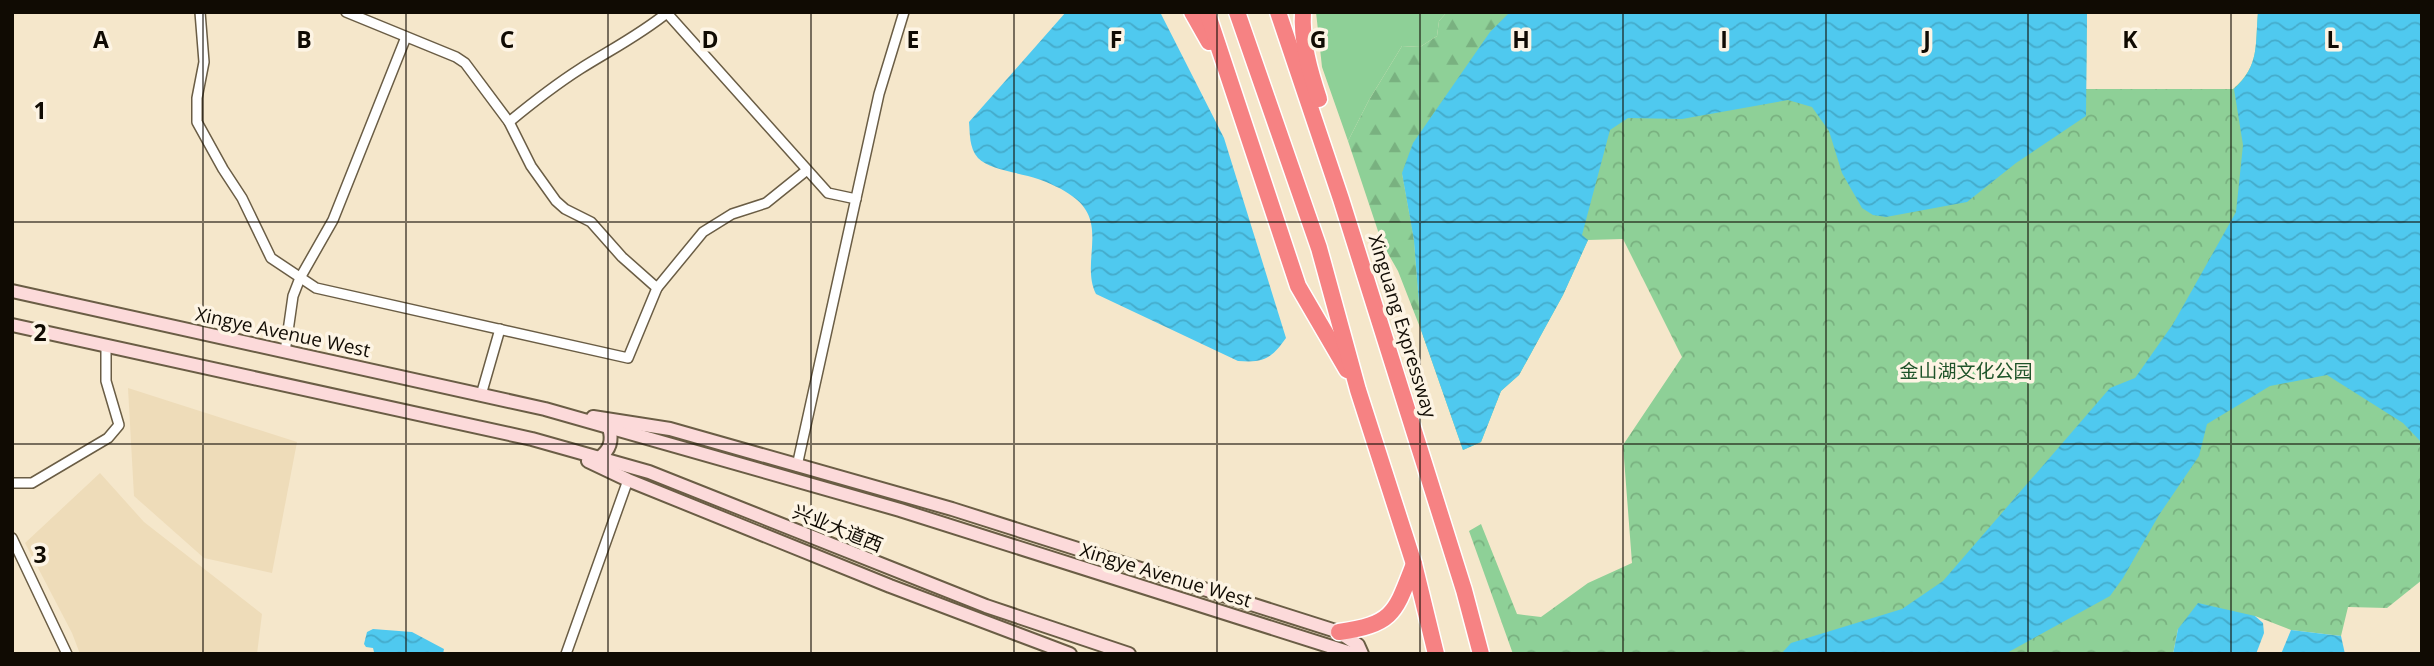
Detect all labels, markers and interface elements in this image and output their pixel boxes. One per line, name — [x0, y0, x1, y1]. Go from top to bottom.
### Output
text: A — [93, 23, 109, 55]
text: B — [296, 23, 312, 55]
text: C — [500, 23, 514, 55]
text: D — [701, 23, 719, 55]
text: E — [907, 23, 919, 55]
text: F — [1110, 23, 1122, 55]
text: G — [1310, 23, 1326, 55]
text: H — [1512, 23, 1530, 55]
text: I — [1720, 23, 1728, 55]
text: J — [1921, 23, 1931, 55]
text: K — [2122, 23, 2138, 55]
text: L — [2327, 23, 2340, 55]
text: 1 — [33, 94, 47, 126]
street label: Xinguang Expressway — [1363, 231, 1443, 421]
street label: Xingye Avenue West — [193, 301, 373, 363]
text: 2 — [33, 316, 47, 348]
park label: 金山湖文化公园 — [1899, 358, 2033, 384]
street label: 兴业大道西 — [789, 498, 887, 558]
street label: Xingye Avenue West — [1077, 537, 1255, 614]
text: 3 — [33, 538, 47, 570]

